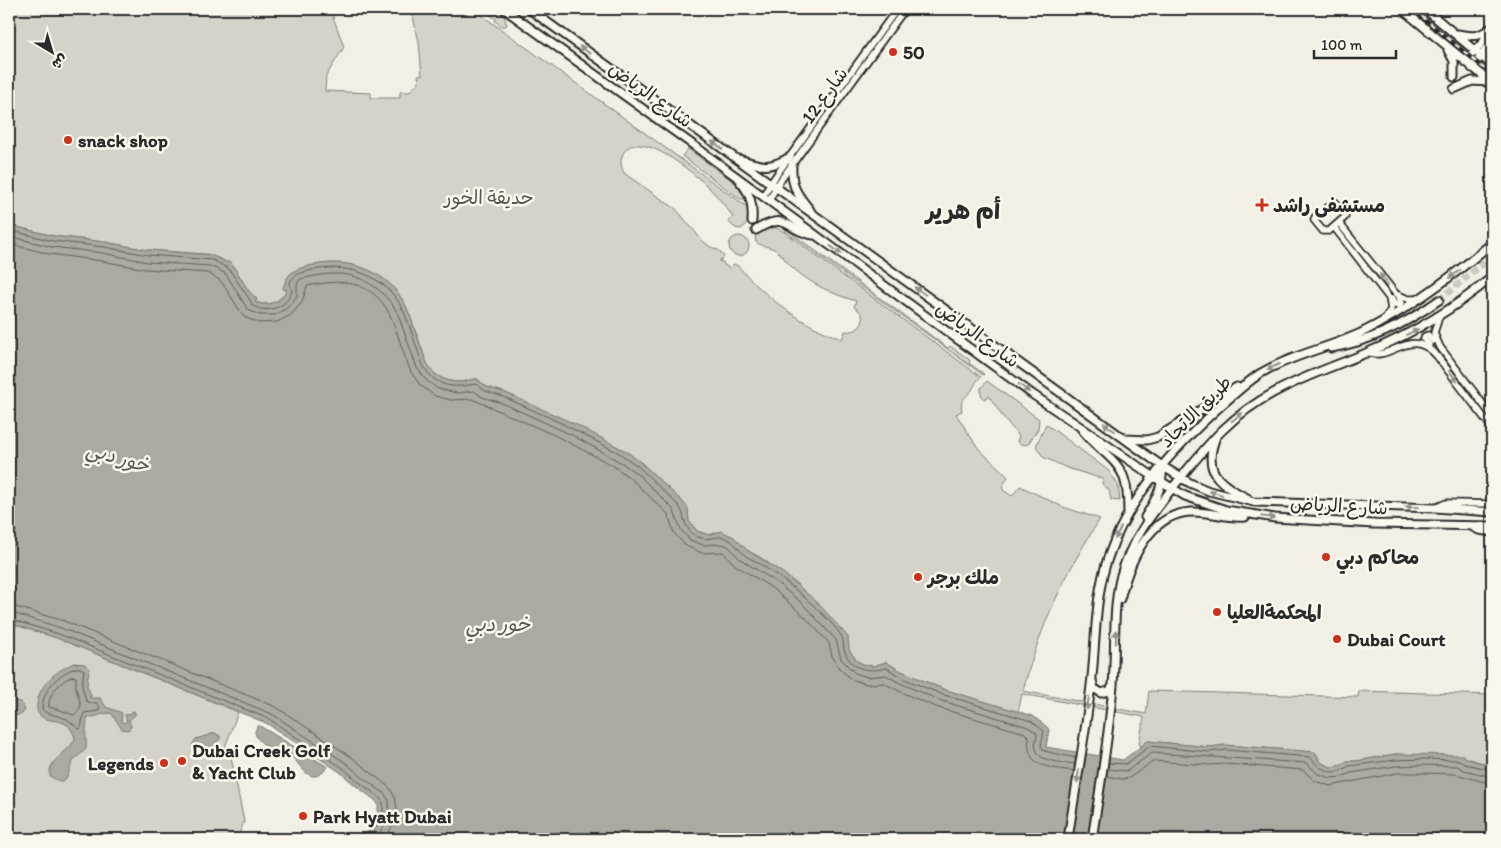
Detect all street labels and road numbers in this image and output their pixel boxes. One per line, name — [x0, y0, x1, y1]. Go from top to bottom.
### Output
street label: شارع الرياض — [603, 56, 697, 134]
street label: شارع 12 — [796, 63, 854, 129]
street label: شارع الرياض — [930, 296, 1024, 374]
street label: طريق الاتحاد — [1155, 371, 1236, 452]
street label: شارع الرياض — [1289, 491, 1388, 522]

